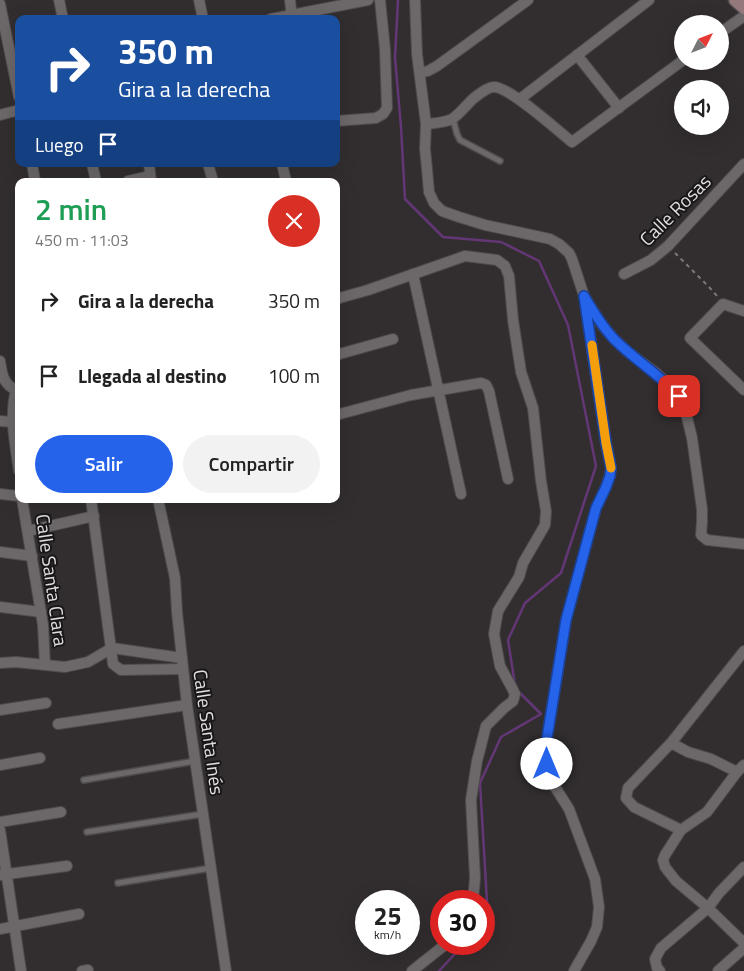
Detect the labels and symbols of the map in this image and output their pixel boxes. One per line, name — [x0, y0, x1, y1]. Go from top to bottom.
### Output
north arrow — [674, 15, 729, 70]
street label: Calle Rosas — [632, 167, 717, 252]
pin — [658, 375, 700, 417]
street label: Calle Santa Clara — [29, 512, 76, 648]
street label: Calle Santa Inés — [186, 668, 233, 797]
position arrow — [520, 737, 572, 789]
speed limit sign: 30 — [430, 890, 495, 955]

